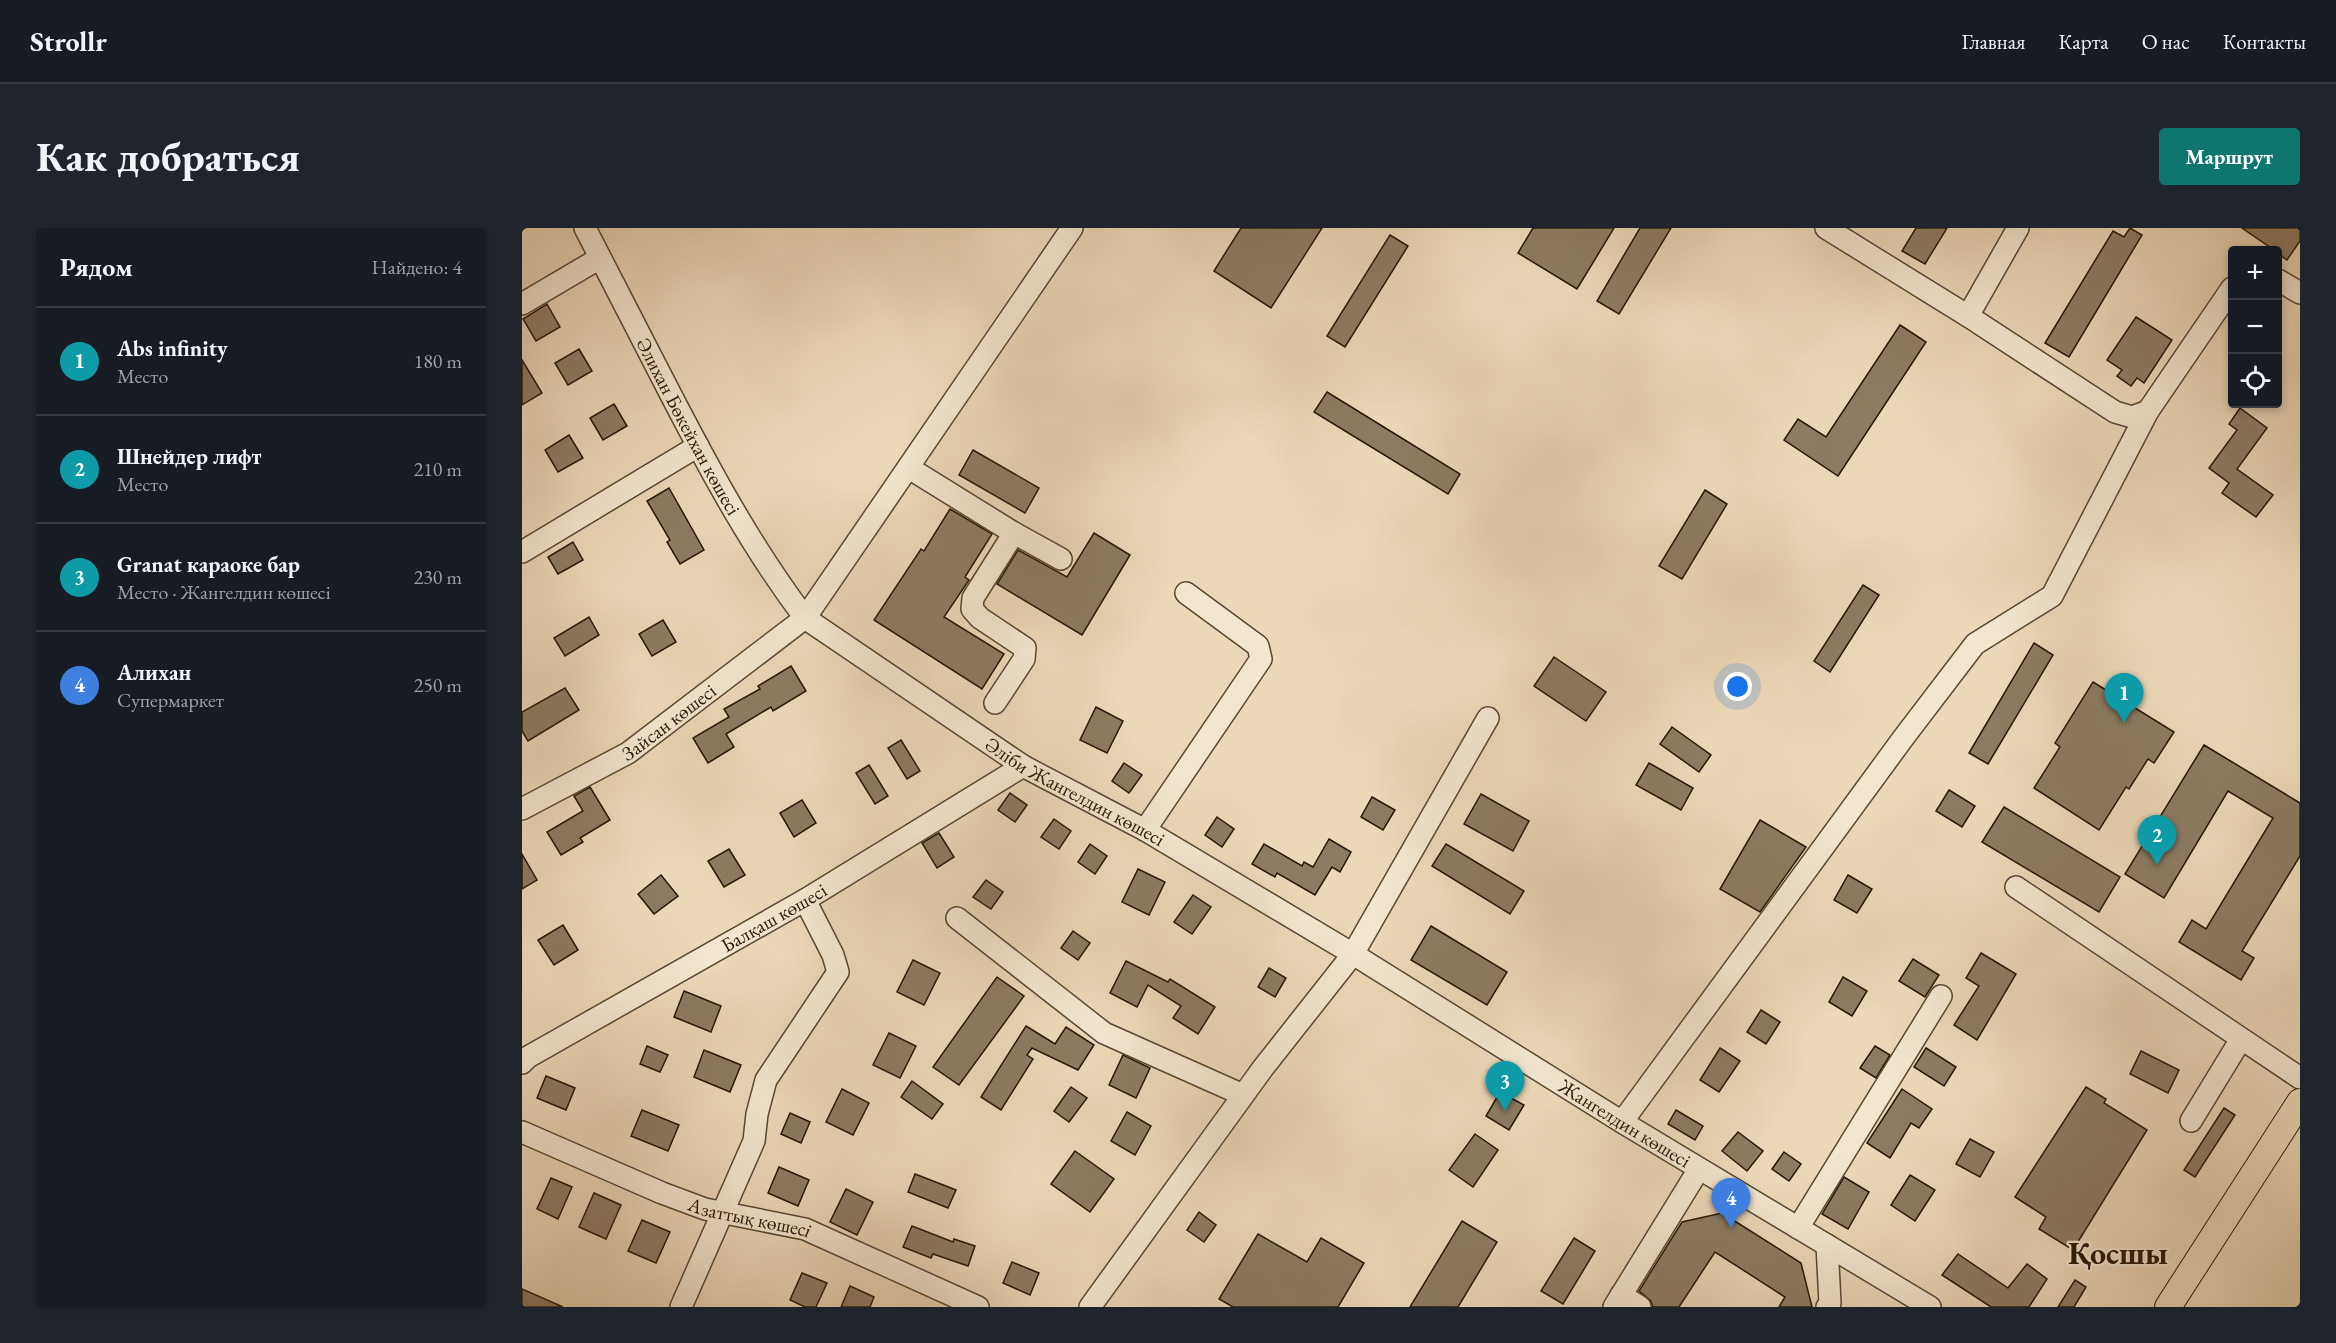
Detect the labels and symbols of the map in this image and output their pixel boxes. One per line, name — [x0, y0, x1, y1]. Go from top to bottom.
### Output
street label: Әлихан Бөкейхан көшесі — [631, 333, 747, 520]
your location — [1723, 672, 1752, 701]
pin: 1 — [2104, 674, 2144, 723]
street label: Зайсан көшесі — [617, 677, 721, 767]
street label: Әліби Жангелдин көшесі — [980, 731, 1170, 852]
pin: 2 — [2138, 816, 2176, 865]
street label: Балқаш көшесі — [716, 877, 832, 958]
pin: 3 — [1486, 1062, 1524, 1111]
street label: Жангелдин көшесі — [1553, 1072, 1696, 1173]
pin: 4 — [1712, 1178, 1750, 1228]
street label: Азаттық көшесі — [683, 1190, 816, 1243]
district label: Қосшы — [2068, 1232, 2168, 1274]

